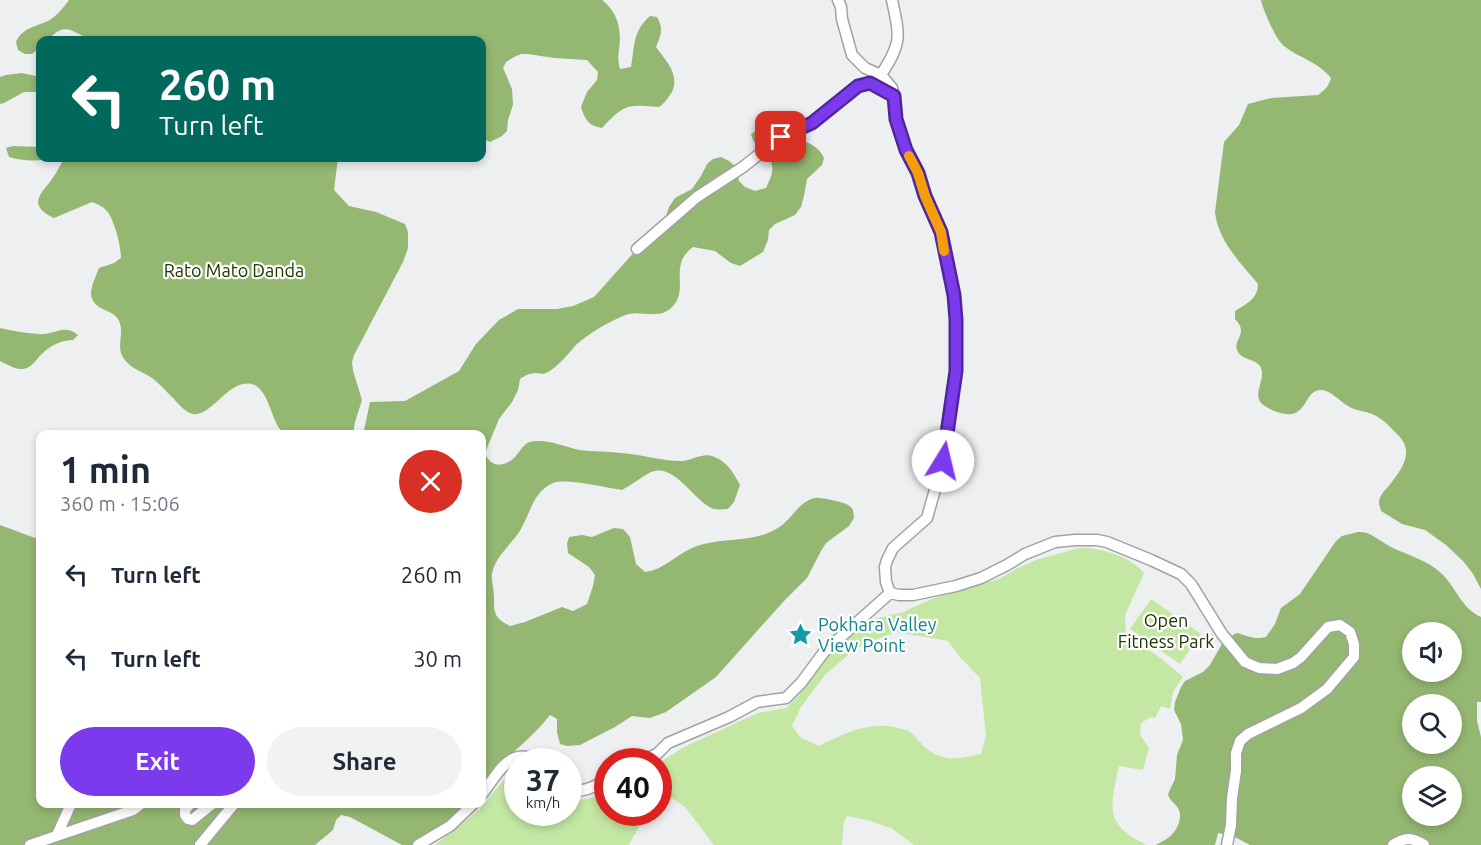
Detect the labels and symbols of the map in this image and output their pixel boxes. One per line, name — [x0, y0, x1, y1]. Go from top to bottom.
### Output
pin — [755, 111, 806, 162]
park label: Rato Mato Danda — [164, 260, 304, 280]
position arrow — [911, 429, 975, 493]
park label: Open Fitness Park — [1118, 610, 1214, 651]
place label: Pokhara Valley View Point — [818, 614, 937, 655]
place icon: Pokhara Valley View Point — [787, 622, 813, 648]
speed limit sign: 40 — [594, 748, 672, 826]

